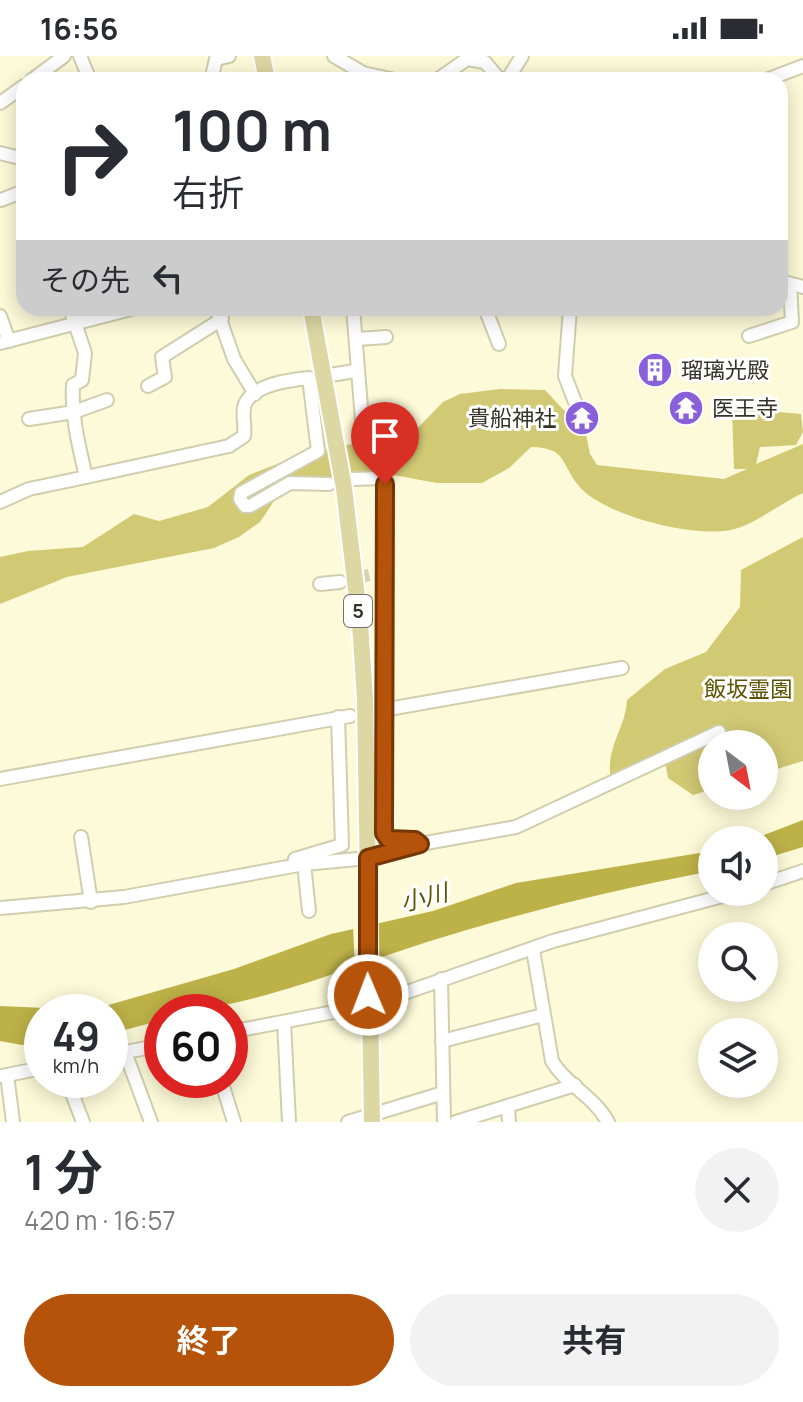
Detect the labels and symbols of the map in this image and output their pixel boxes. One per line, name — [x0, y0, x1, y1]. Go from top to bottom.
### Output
building icon: 瑠璃光殿 — [636, 351, 674, 389]
place label: 瑠璃光殿 — [681, 355, 769, 385]
temple icon: 医王寺 — [667, 389, 705, 427]
place label: 医王寺 — [712, 393, 778, 423]
temple icon: 貴船神社 — [563, 399, 601, 437]
pin — [351, 402, 419, 484]
place label: 貴船神社 — [468, 403, 556, 433]
road number: 5 — [344, 595, 372, 627]
park label: 飯坂霊園 — [704, 674, 792, 704]
north arrow — [698, 730, 778, 810]
water label: 小川 — [396, 874, 454, 918]
position arrow — [326, 953, 410, 1037]
speed limit sign: 60 — [144, 994, 248, 1098]

